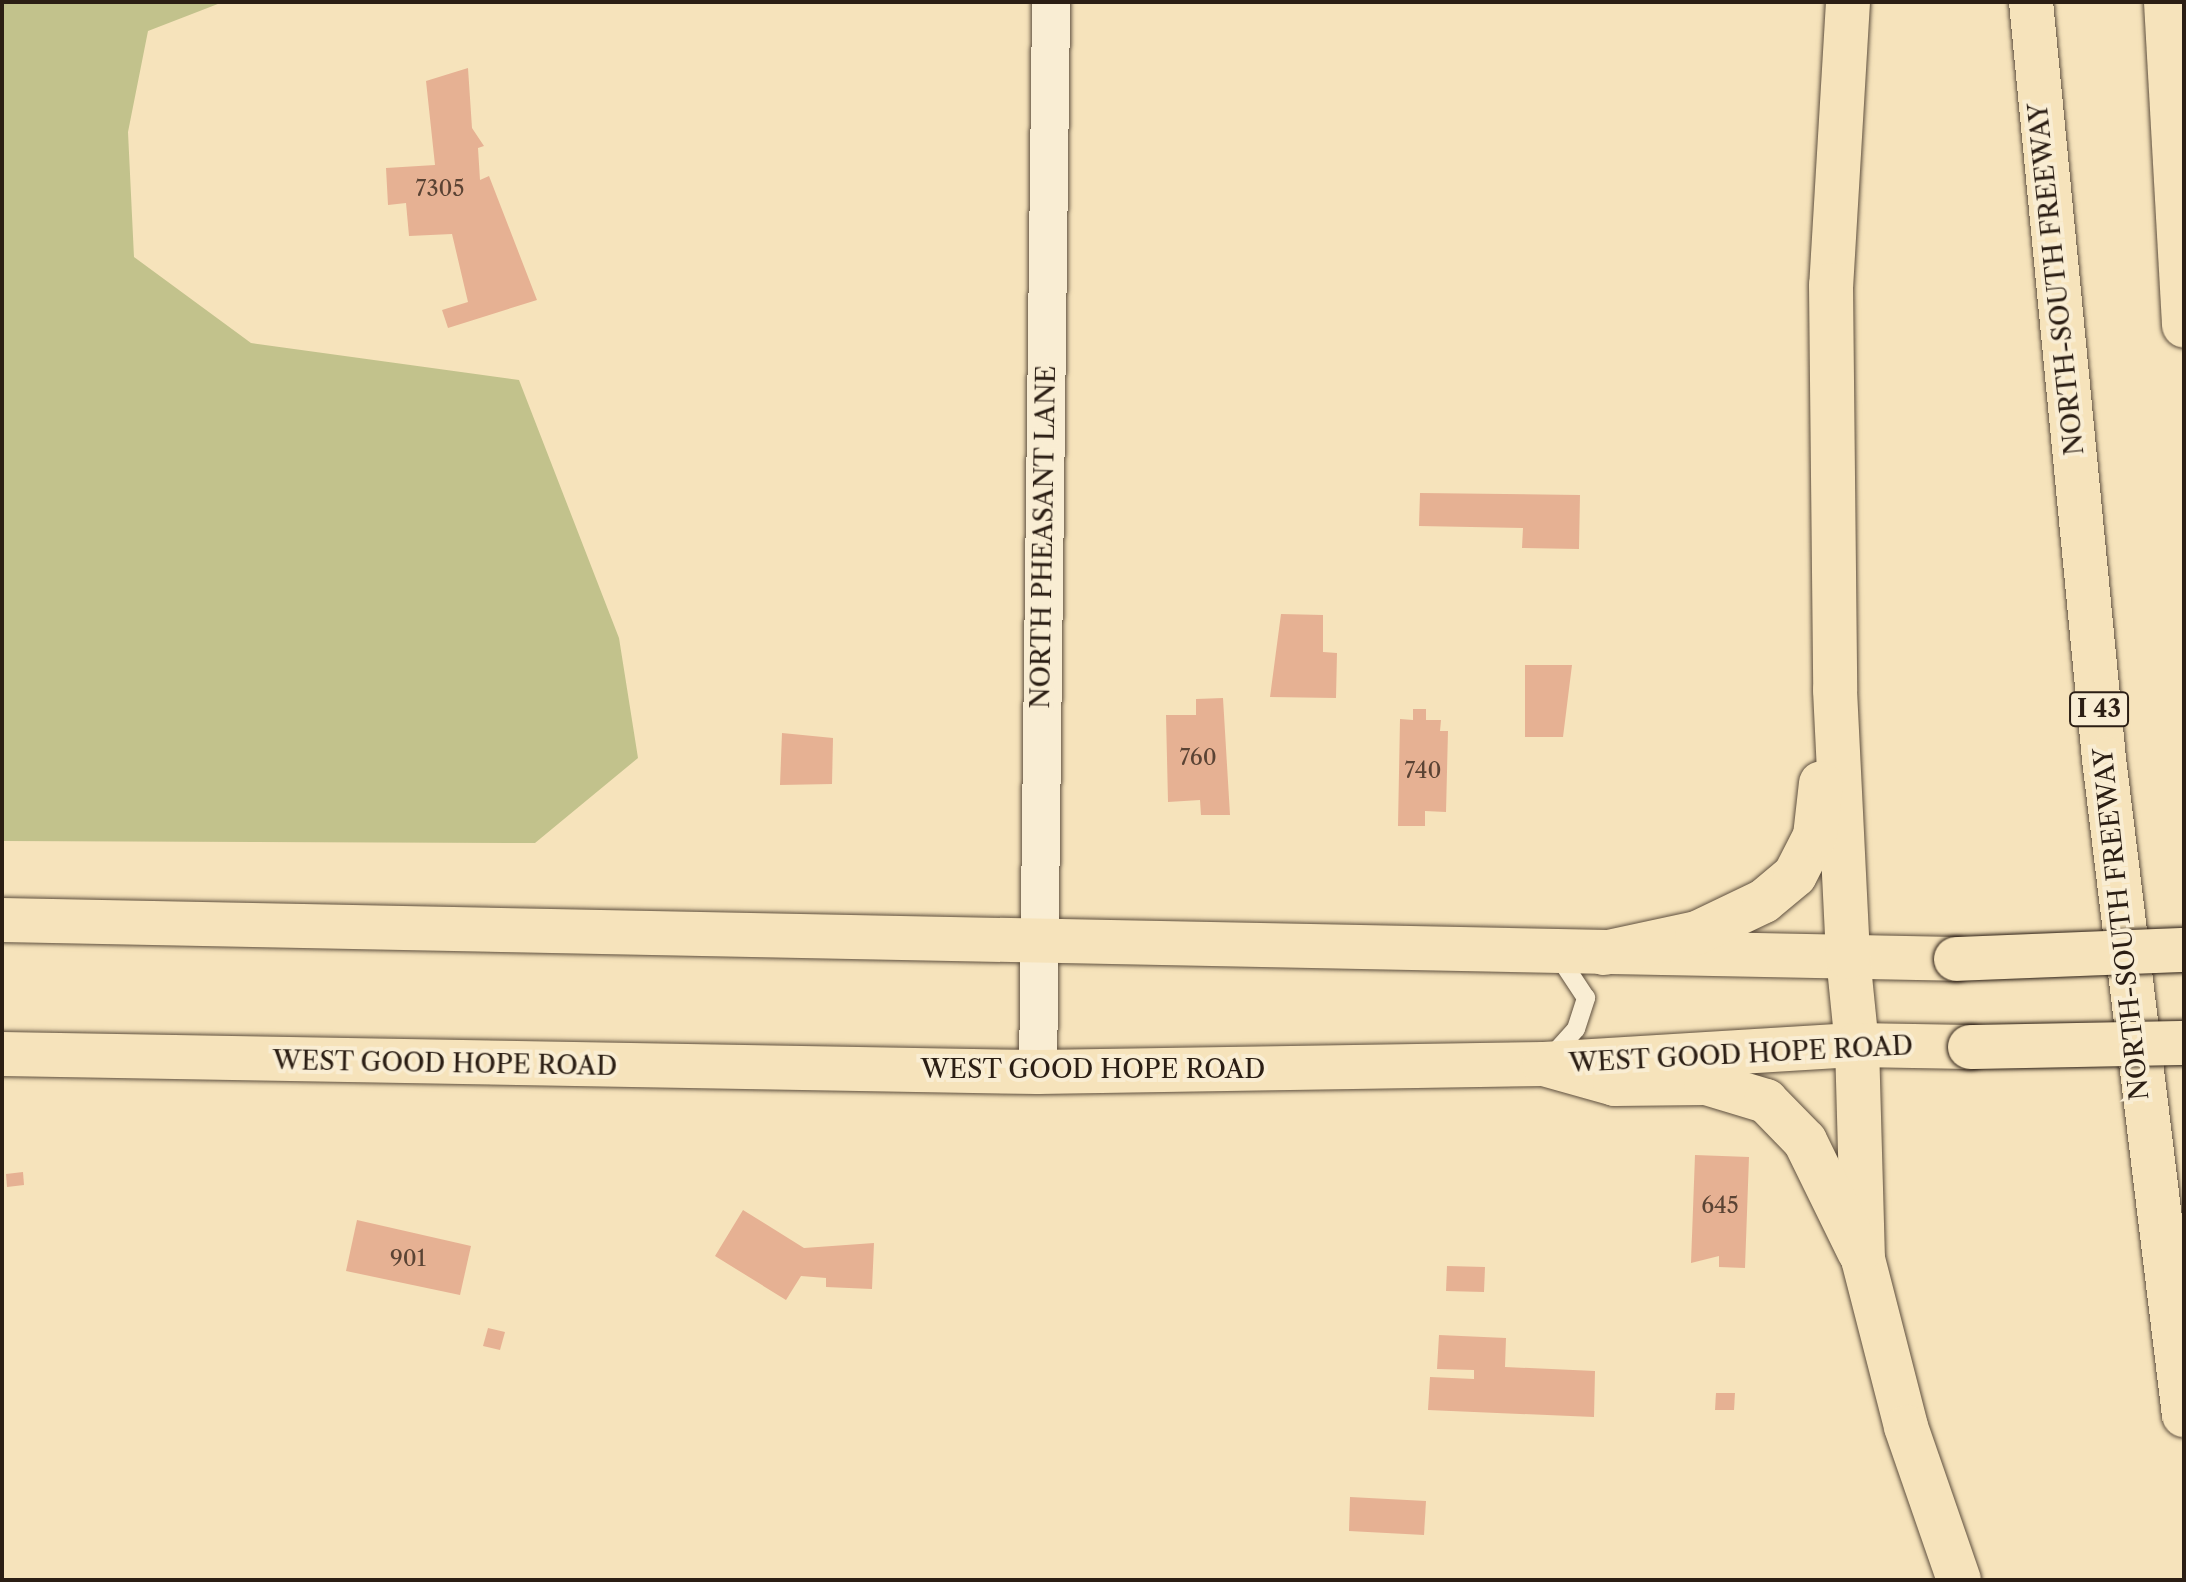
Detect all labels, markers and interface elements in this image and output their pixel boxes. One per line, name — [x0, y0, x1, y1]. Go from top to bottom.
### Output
street label: NORTH-SOUTH FREEWAY — [2023, 101, 2091, 457]
house number: 7305 — [416, 176, 464, 202]
street label: NORTH PHEASANT LANE — [1025, 365, 1063, 709]
road number: I 43 — [2069, 689, 2129, 729]
house number: 760 — [1179, 745, 1217, 771]
street label: NORTH-SOUTH FREEWAY — [2088, 746, 2156, 1102]
house number: 740 — [1405, 758, 1441, 784]
street label: WEST GOOD HOPE ROAD — [1568, 1030, 1914, 1080]
street label: WEST GOOD HOPE ROAD — [272, 1045, 618, 1083]
street label: WEST GOOD HOPE ROAD — [920, 1054, 1266, 1086]
house number: 645 — [1701, 1193, 1739, 1219]
house number: 901 — [390, 1246, 426, 1272]

